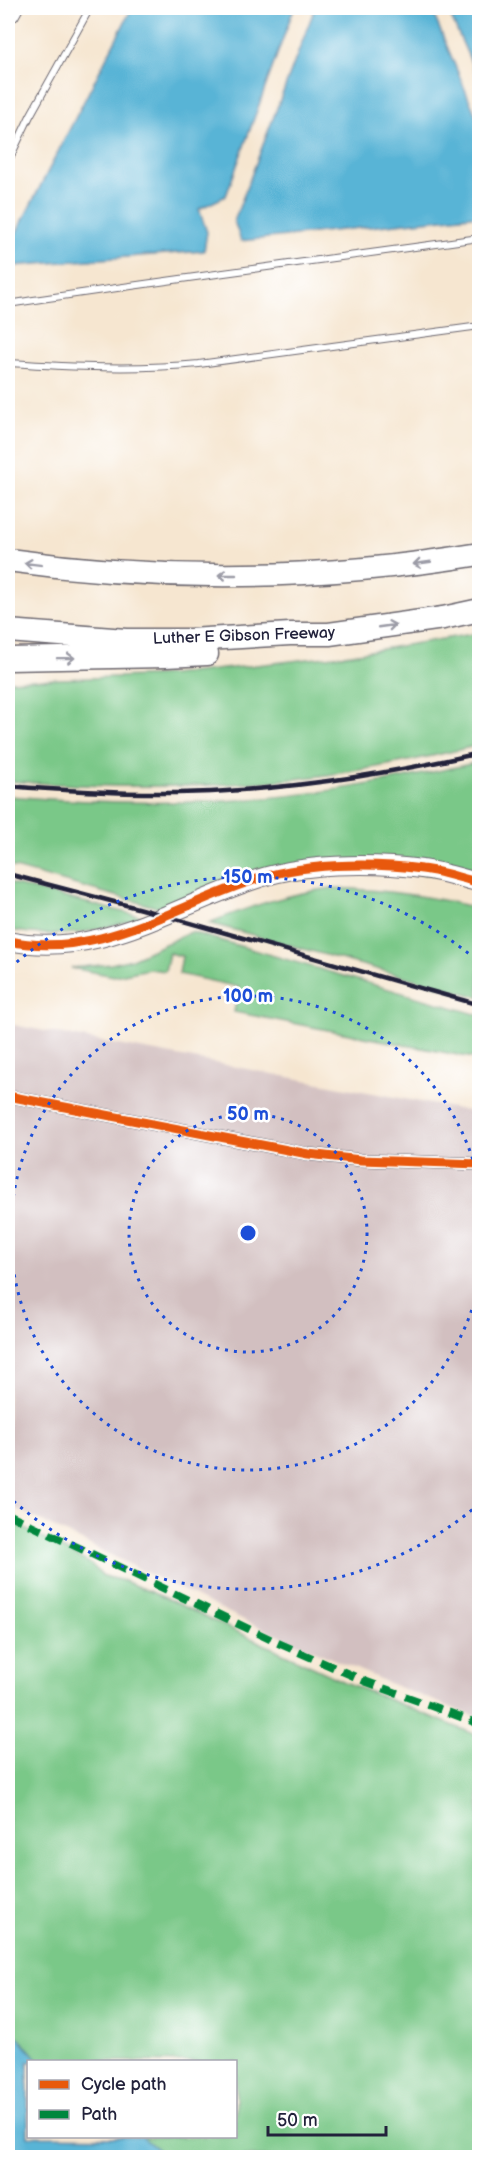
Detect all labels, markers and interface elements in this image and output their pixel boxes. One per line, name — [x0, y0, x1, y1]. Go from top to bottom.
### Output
one-way arrow — [412, 557, 432, 568]
one-way arrow — [23, 558, 43, 569]
one-way arrow — [218, 569, 238, 581]
one-way arrow — [376, 621, 396, 632]
street label: Luther E Gibson Freeway — [153, 623, 336, 649]
one-way arrow — [55, 653, 75, 664]
text: 150 m — [223, 867, 273, 888]
text: 100 m — [223, 986, 273, 1007]
text: 50 m — [227, 1104, 269, 1125]
centre of rings — [238, 1223, 258, 1243]
legend — [27, 2060, 237, 2138]
text: Cycle path — [81, 2074, 167, 2095]
scale bar — [268, 2099, 386, 2137]
text: Path — [81, 2104, 117, 2125]
text: 50 m — [277, 2110, 318, 2131]

